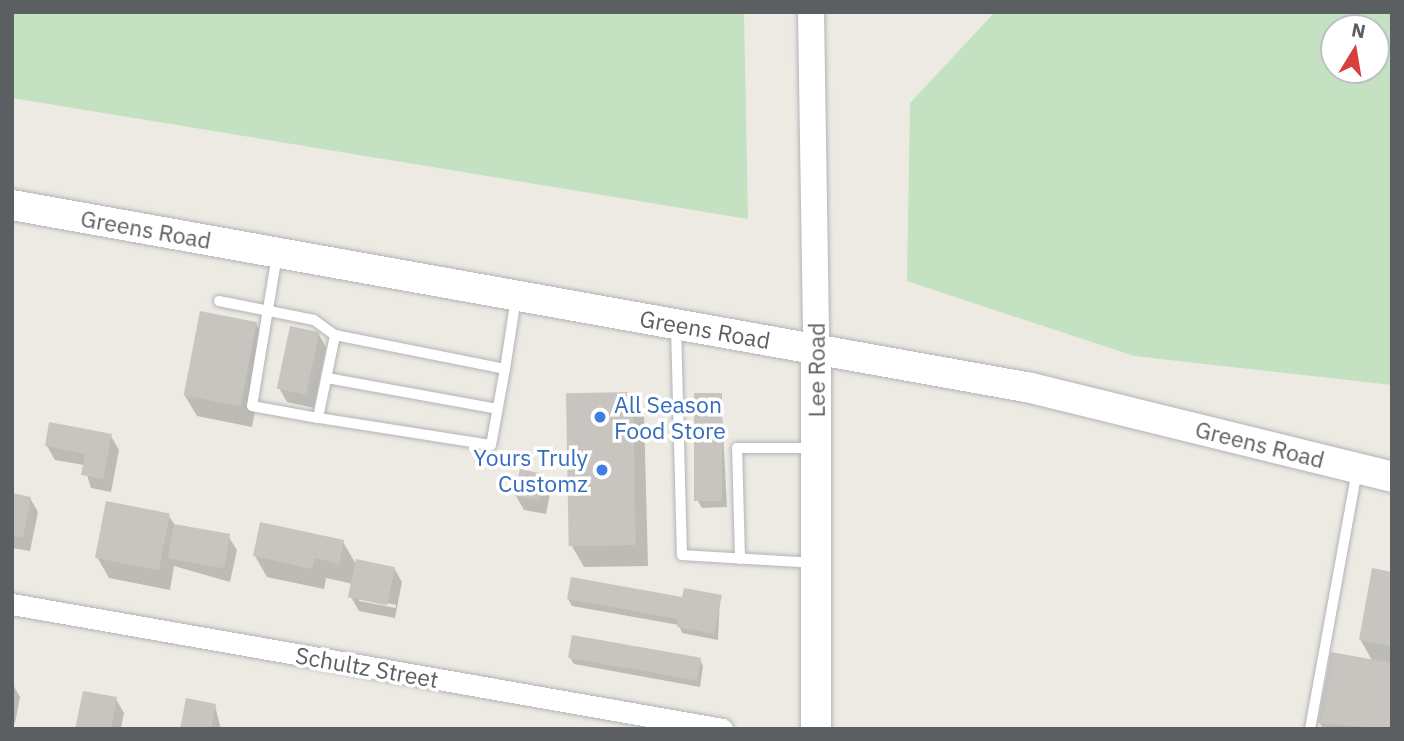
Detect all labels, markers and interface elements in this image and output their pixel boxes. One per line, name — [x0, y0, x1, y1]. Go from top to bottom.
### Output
north arrow — [1320, 14, 1390, 84]
text: N — [1350, 17, 1368, 43]
street label: Greens Road — [79, 204, 213, 254]
street label: Greens Road — [638, 304, 772, 354]
street label: Lee Road — [802, 323, 830, 417]
place label: All Season Food Store — [614, 390, 726, 444]
marker: All Season Food Store — [592, 409, 608, 425]
street label: Greens Road — [1193, 415, 1327, 473]
place label: Yours Truly Customz — [473, 443, 588, 497]
marker: Yours Truly Customz — [594, 462, 610, 478]
street label: Schultz Street — [293, 641, 441, 693]

